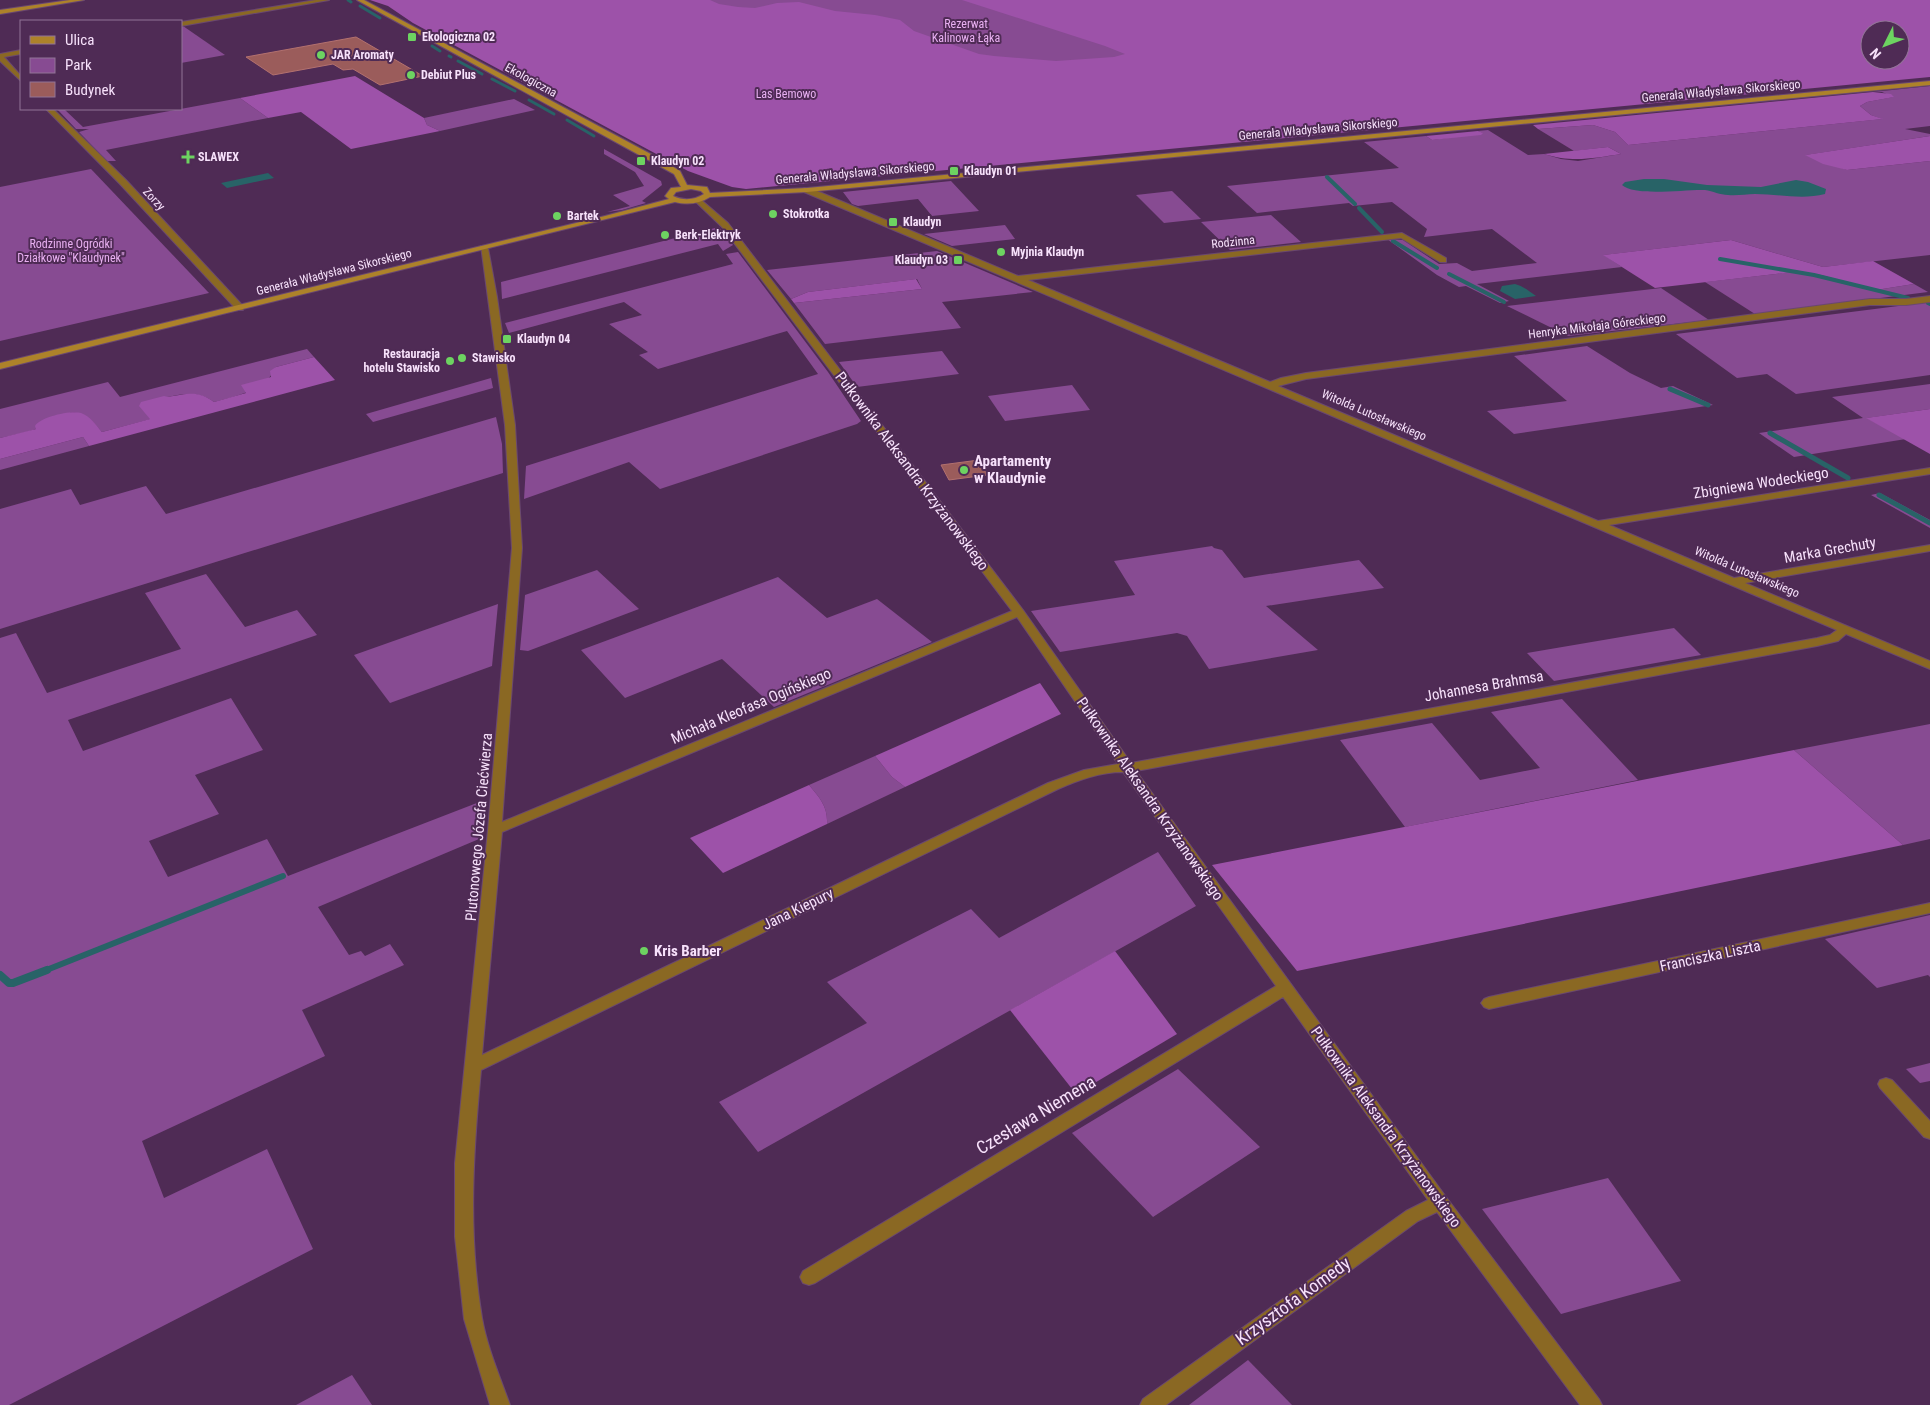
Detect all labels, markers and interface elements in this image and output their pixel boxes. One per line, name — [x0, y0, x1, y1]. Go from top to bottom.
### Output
park label: Rezerwat Kalinowa Łąka — [932, 17, 1001, 45]
legend — [20, 20, 182, 110]
north arrow — [1860, 20, 1910, 70]
place label: Ekologiczna 02 — [422, 30, 495, 44]
text: Ulica — [65, 31, 94, 49]
marker: Ekologiczna 02 — [406, 31, 418, 43]
text: N — [1867, 45, 1884, 62]
place label: JAR Aromaty — [331, 48, 394, 62]
marker: JAR Aromaty — [315, 49, 327, 61]
text: Park — [65, 56, 92, 74]
street label: Ekologiczna — [503, 60, 560, 100]
place label: Debiut Plus — [421, 68, 477, 82]
marker: Debiut Plus — [405, 69, 417, 81]
street label: Generała Władysława Sikorskiego — [1641, 77, 1801, 105]
text: Budynek — [65, 81, 115, 99]
park label: Las Bemowo — [756, 87, 816, 101]
street label: Generała Władysława Sikorskiego — [1238, 115, 1398, 143]
place label: SLAWEX — [198, 150, 239, 164]
marker: SLAWEX — [182, 151, 194, 163]
place label: Klaudyn 02 — [651, 154, 704, 168]
marker: Klaudyn 02 — [635, 155, 647, 167]
street label: Generała Władysława Sikorskiego — [775, 159, 935, 187]
place label: Klaudyn 01 — [964, 164, 1017, 178]
marker: Klaudyn 01 — [948, 165, 960, 177]
street label: Zorzy — [140, 185, 168, 213]
place label: Stokrotka — [783, 207, 830, 221]
marker: Stokrotka — [767, 208, 779, 220]
place label: Bartek — [567, 209, 599, 223]
marker: Bartek — [551, 210, 563, 222]
place label: Klaudyn — [903, 215, 942, 229]
marker: Klaudyn — [887, 216, 899, 228]
place label: Berk-Elektryk — [675, 228, 741, 242]
marker: Berk-Elektryk — [659, 229, 671, 241]
street label: Rodzinna — [1211, 233, 1256, 251]
park label: Rodzinne Ogródki Działkowe "Klaudynek" — [17, 237, 125, 265]
place label: Myjnia Klaudyn — [1011, 245, 1084, 259]
street label: Generała Władysława Sikorskiego — [255, 246, 413, 298]
marker: Myjnia Klaudyn — [995, 246, 1007, 258]
place label: Klaudyn 03 — [895, 253, 948, 267]
marker: Klaudyn 03 — [952, 254, 964, 266]
street label: Henryka Mikołaja Góreckiego — [1528, 311, 1666, 341]
place label: Klaudyn 04 — [517, 332, 570, 346]
marker: Klaudyn 04 — [501, 333, 513, 345]
place label: Restauracja hotelu Stawisko — [363, 347, 440, 375]
place label: Stawisko — [472, 351, 516, 365]
marker: Stawisko — [456, 352, 468, 364]
marker: Restauracja hotelu Stawisko — [444, 355, 456, 367]
street label: Pułkownika Aleksandra Krzyżanowskiego — [831, 368, 993, 574]
street label: Witolda Lutosławskiego — [1319, 387, 1429, 443]
place label: Apartamenty w Klaudynie — [974, 452, 1051, 487]
street label: Zbigniewa Wodeckiego — [1692, 463, 1830, 503]
marker: Apartamenty w Klaudynie — [958, 464, 970, 476]
street label: Marka Grechuty — [1783, 533, 1877, 567]
street label: Witolda Lutosławskiego — [1692, 544, 1802, 600]
street label: Michała Kleofasa Ogińskiego — [668, 664, 834, 748]
street label: Johannesa Brahmsa — [1423, 667, 1545, 705]
street label: Pułkownika Aleksandra Krzyżanowskiego — [1073, 694, 1227, 904]
street label: Plutonowego Józefa Ciećwierza — [462, 732, 496, 922]
street label: Jana Kiepury — [760, 884, 836, 934]
street label: Franciszka Liszta — [1658, 937, 1762, 975]
place label: Kris Barber — [654, 942, 721, 960]
marker: Kris Barber — [638, 945, 650, 957]
street label: Pułkownika Aleksandra Krzyżanowskiego — [1307, 1023, 1465, 1231]
street label: Czesława Niemena — [972, 1071, 1099, 1158]
street label: Krzysztofa Komedy — [1231, 1252, 1354, 1349]

